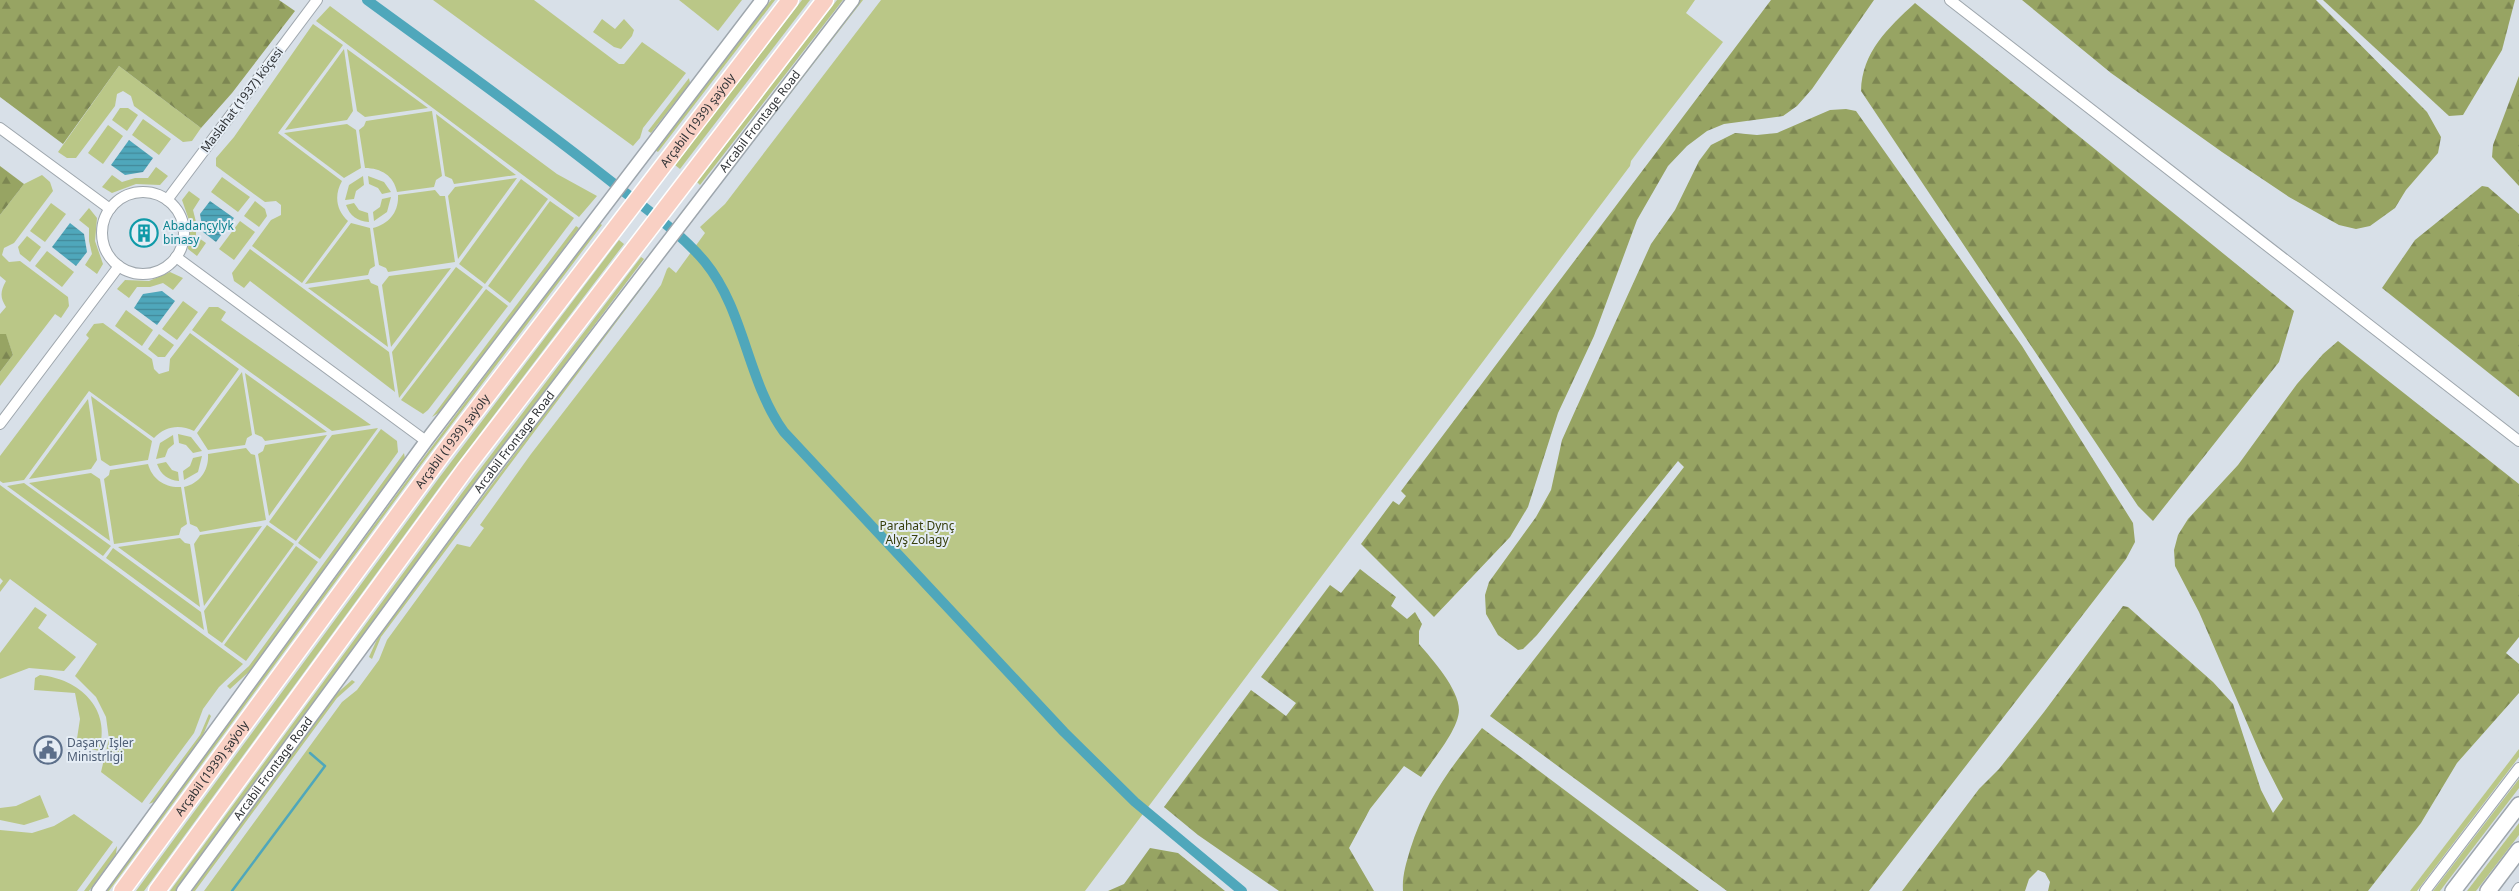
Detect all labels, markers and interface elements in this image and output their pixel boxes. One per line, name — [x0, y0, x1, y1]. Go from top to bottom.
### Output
street label: Maslahat (1937) köçesi — [196, 44, 287, 156]
street label: Arcabil Frontage Road — [715, 66, 804, 176]
street label: Arçabil (1939) şaýoly — [656, 69, 740, 171]
place label: Abadançylyk binasy — [163, 217, 234, 248]
building icon: Abadançylyk binasy — [129, 218, 159, 248]
street label: Arcabil Frontage Road — [469, 387, 559, 496]
street label: Arçabil (1939) şaýoly — [411, 390, 494, 492]
park label: Parahat Dynç Alyş Zolagy — [879, 517, 955, 548]
street label: Arcabil Frontage Road — [229, 713, 316, 823]
street label: Arçabil (1939) şaýoly — [171, 716, 253, 819]
place label: Daşary Işler Ministrligi — [67, 734, 134, 765]
public building icon: Daşary Işler Ministrligi — [33, 735, 63, 765]

